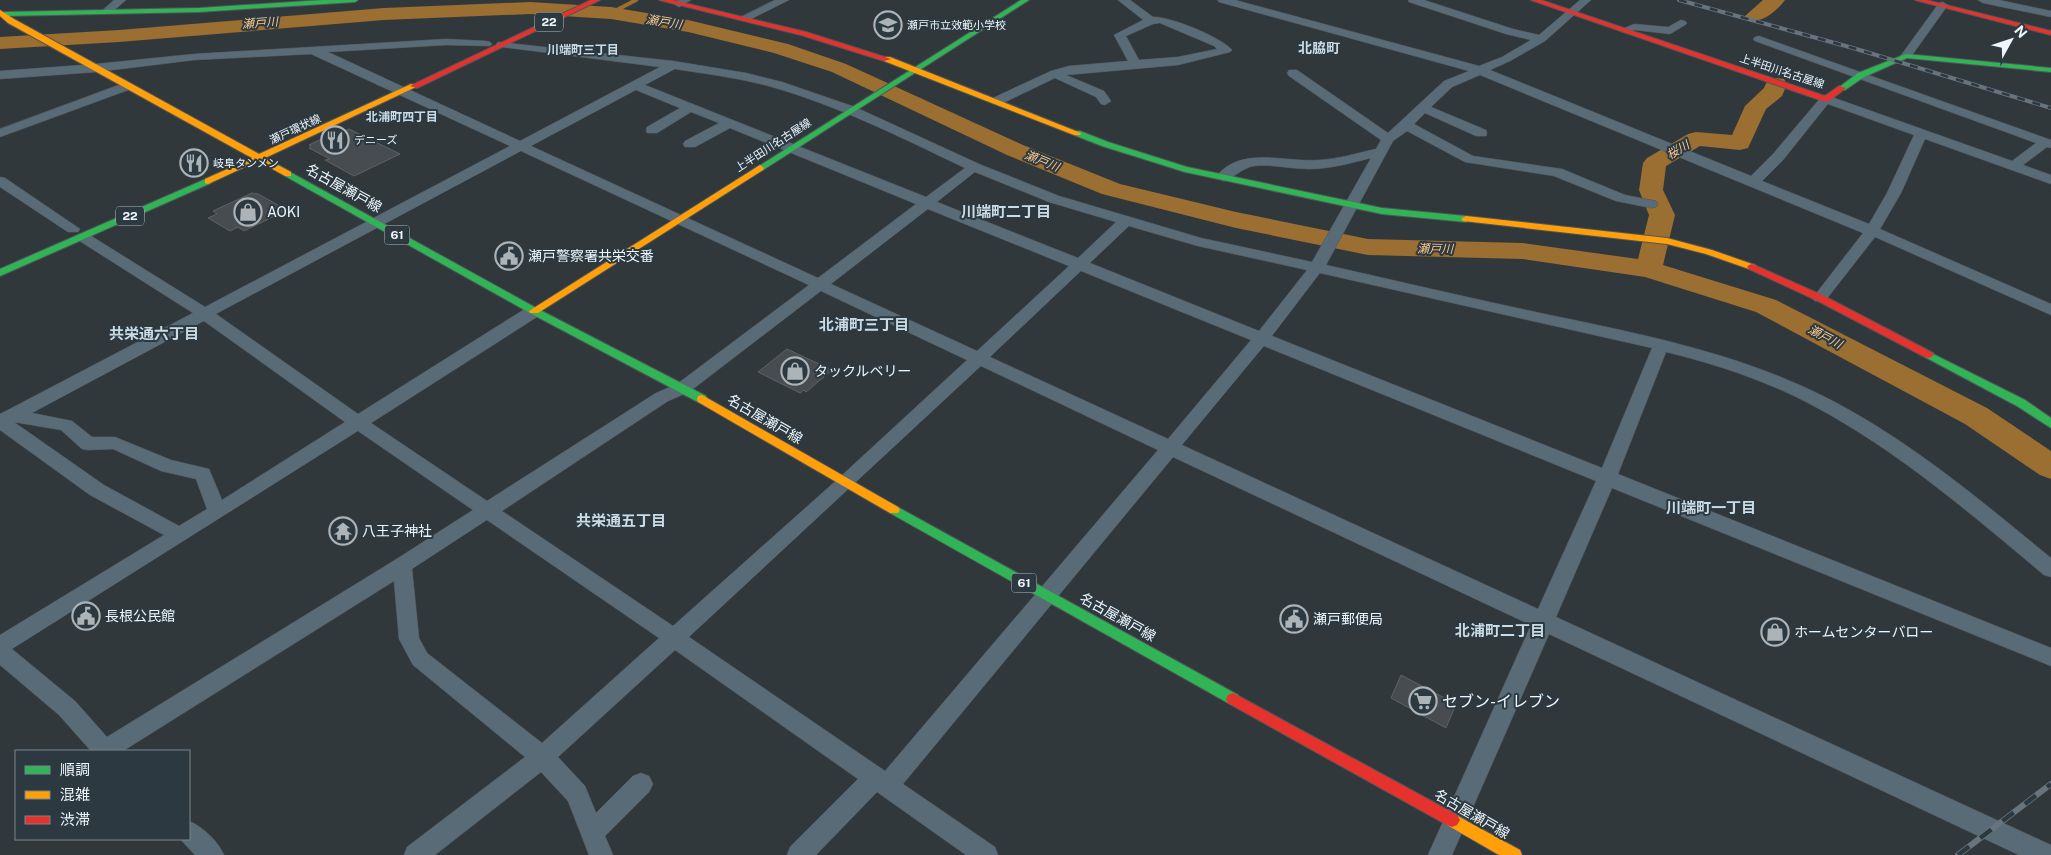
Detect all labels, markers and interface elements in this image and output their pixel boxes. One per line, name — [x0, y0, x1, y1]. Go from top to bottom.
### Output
school or university icon: 瀬戸市立效範小学校 — [873, 10, 903, 40]
water label: 瀬戸川 — [645, 12, 685, 32]
road number: 22 — [535, 13, 563, 32]
water label: 瀬戸川 — [242, 15, 280, 31]
north arrow — [1986, 15, 2036, 65]
place label: 瀬戸市立效範小学校 — [907, 19, 1006, 31]
text: N — [2011, 22, 2031, 41]
district label: 北脇町 — [1298, 40, 1340, 56]
district label: 川端町三丁目 — [547, 43, 619, 57]
street label: 上半田川名古屋線 — [1738, 52, 1826, 90]
district label: 北浦町四丁目 — [366, 110, 438, 124]
street label: 瀬戸環状線 — [268, 112, 322, 146]
street label: 上半田川名古屋線 — [733, 116, 813, 174]
restaurant icon: デニーズ — [320, 125, 350, 155]
place label: デニーズ — [354, 134, 397, 146]
water label: 桜川 — [1664, 137, 1694, 162]
restaurant icon: 岐阜タンメン — [179, 148, 209, 178]
water label: 瀬戸川 — [1023, 148, 1063, 175]
place label: 岐阜タンメン — [213, 157, 279, 169]
street label: 名古屋瀬戸線 — [303, 161, 385, 215]
shop icon: AOKI — [233, 197, 263, 227]
district label: 川端町二丁目 — [961, 203, 1051, 220]
place label: AOKI — [267, 204, 300, 220]
road number: 22 — [116, 207, 144, 226]
road number: 61 — [384, 226, 410, 244]
public building icon: 瀬戸警察署共栄交番 — [494, 241, 524, 271]
water label: 瀬戸川 — [1417, 242, 1455, 256]
place label: 瀬戸警察署共栄交番 — [528, 248, 654, 264]
district label: 北浦町三丁目 — [819, 316, 909, 333]
water label: 瀬戸川 — [1806, 322, 1846, 353]
district label: 共栄通六丁目 — [109, 325, 199, 342]
shop icon: タックルベリー — [780, 356, 810, 386]
place label: タックルベリー — [814, 363, 912, 379]
street label: 名古屋瀬戸線 — [725, 391, 805, 447]
district label: 川端町一丁目 — [1666, 499, 1756, 516]
district label: 共栄通五丁目 — [576, 512, 666, 529]
temple icon: 八王子神社 — [328, 516, 358, 546]
place label: 八王子神社 — [362, 523, 432, 539]
road number: 61 — [1012, 574, 1036, 592]
street label: 名古屋瀬戸線 — [1077, 590, 1159, 644]
public building icon: 長根公民館 — [71, 601, 101, 631]
public building icon: 瀬戸郵便局 — [1279, 604, 1309, 634]
place label: 長根公民館 — [105, 608, 175, 624]
place label: 瀬戸郵便局 — [1313, 611, 1383, 627]
shop icon: ホームセンターバロー — [1760, 617, 1790, 647]
district label: 北浦町二丁目 — [1455, 622, 1545, 639]
place label: ホームセンターバロー — [1794, 624, 1933, 640]
supermarket icon: セブン-イレブン — [1408, 686, 1438, 716]
place label: セブン-イレブン — [1442, 692, 1560, 711]
legend — [15, 750, 190, 840]
text: 順調 — [60, 761, 90, 778]
text: 混雑 — [60, 786, 90, 803]
street label: 名古屋瀬戸線 — [1432, 786, 1512, 842]
text: 渋滞 — [60, 811, 90, 828]

